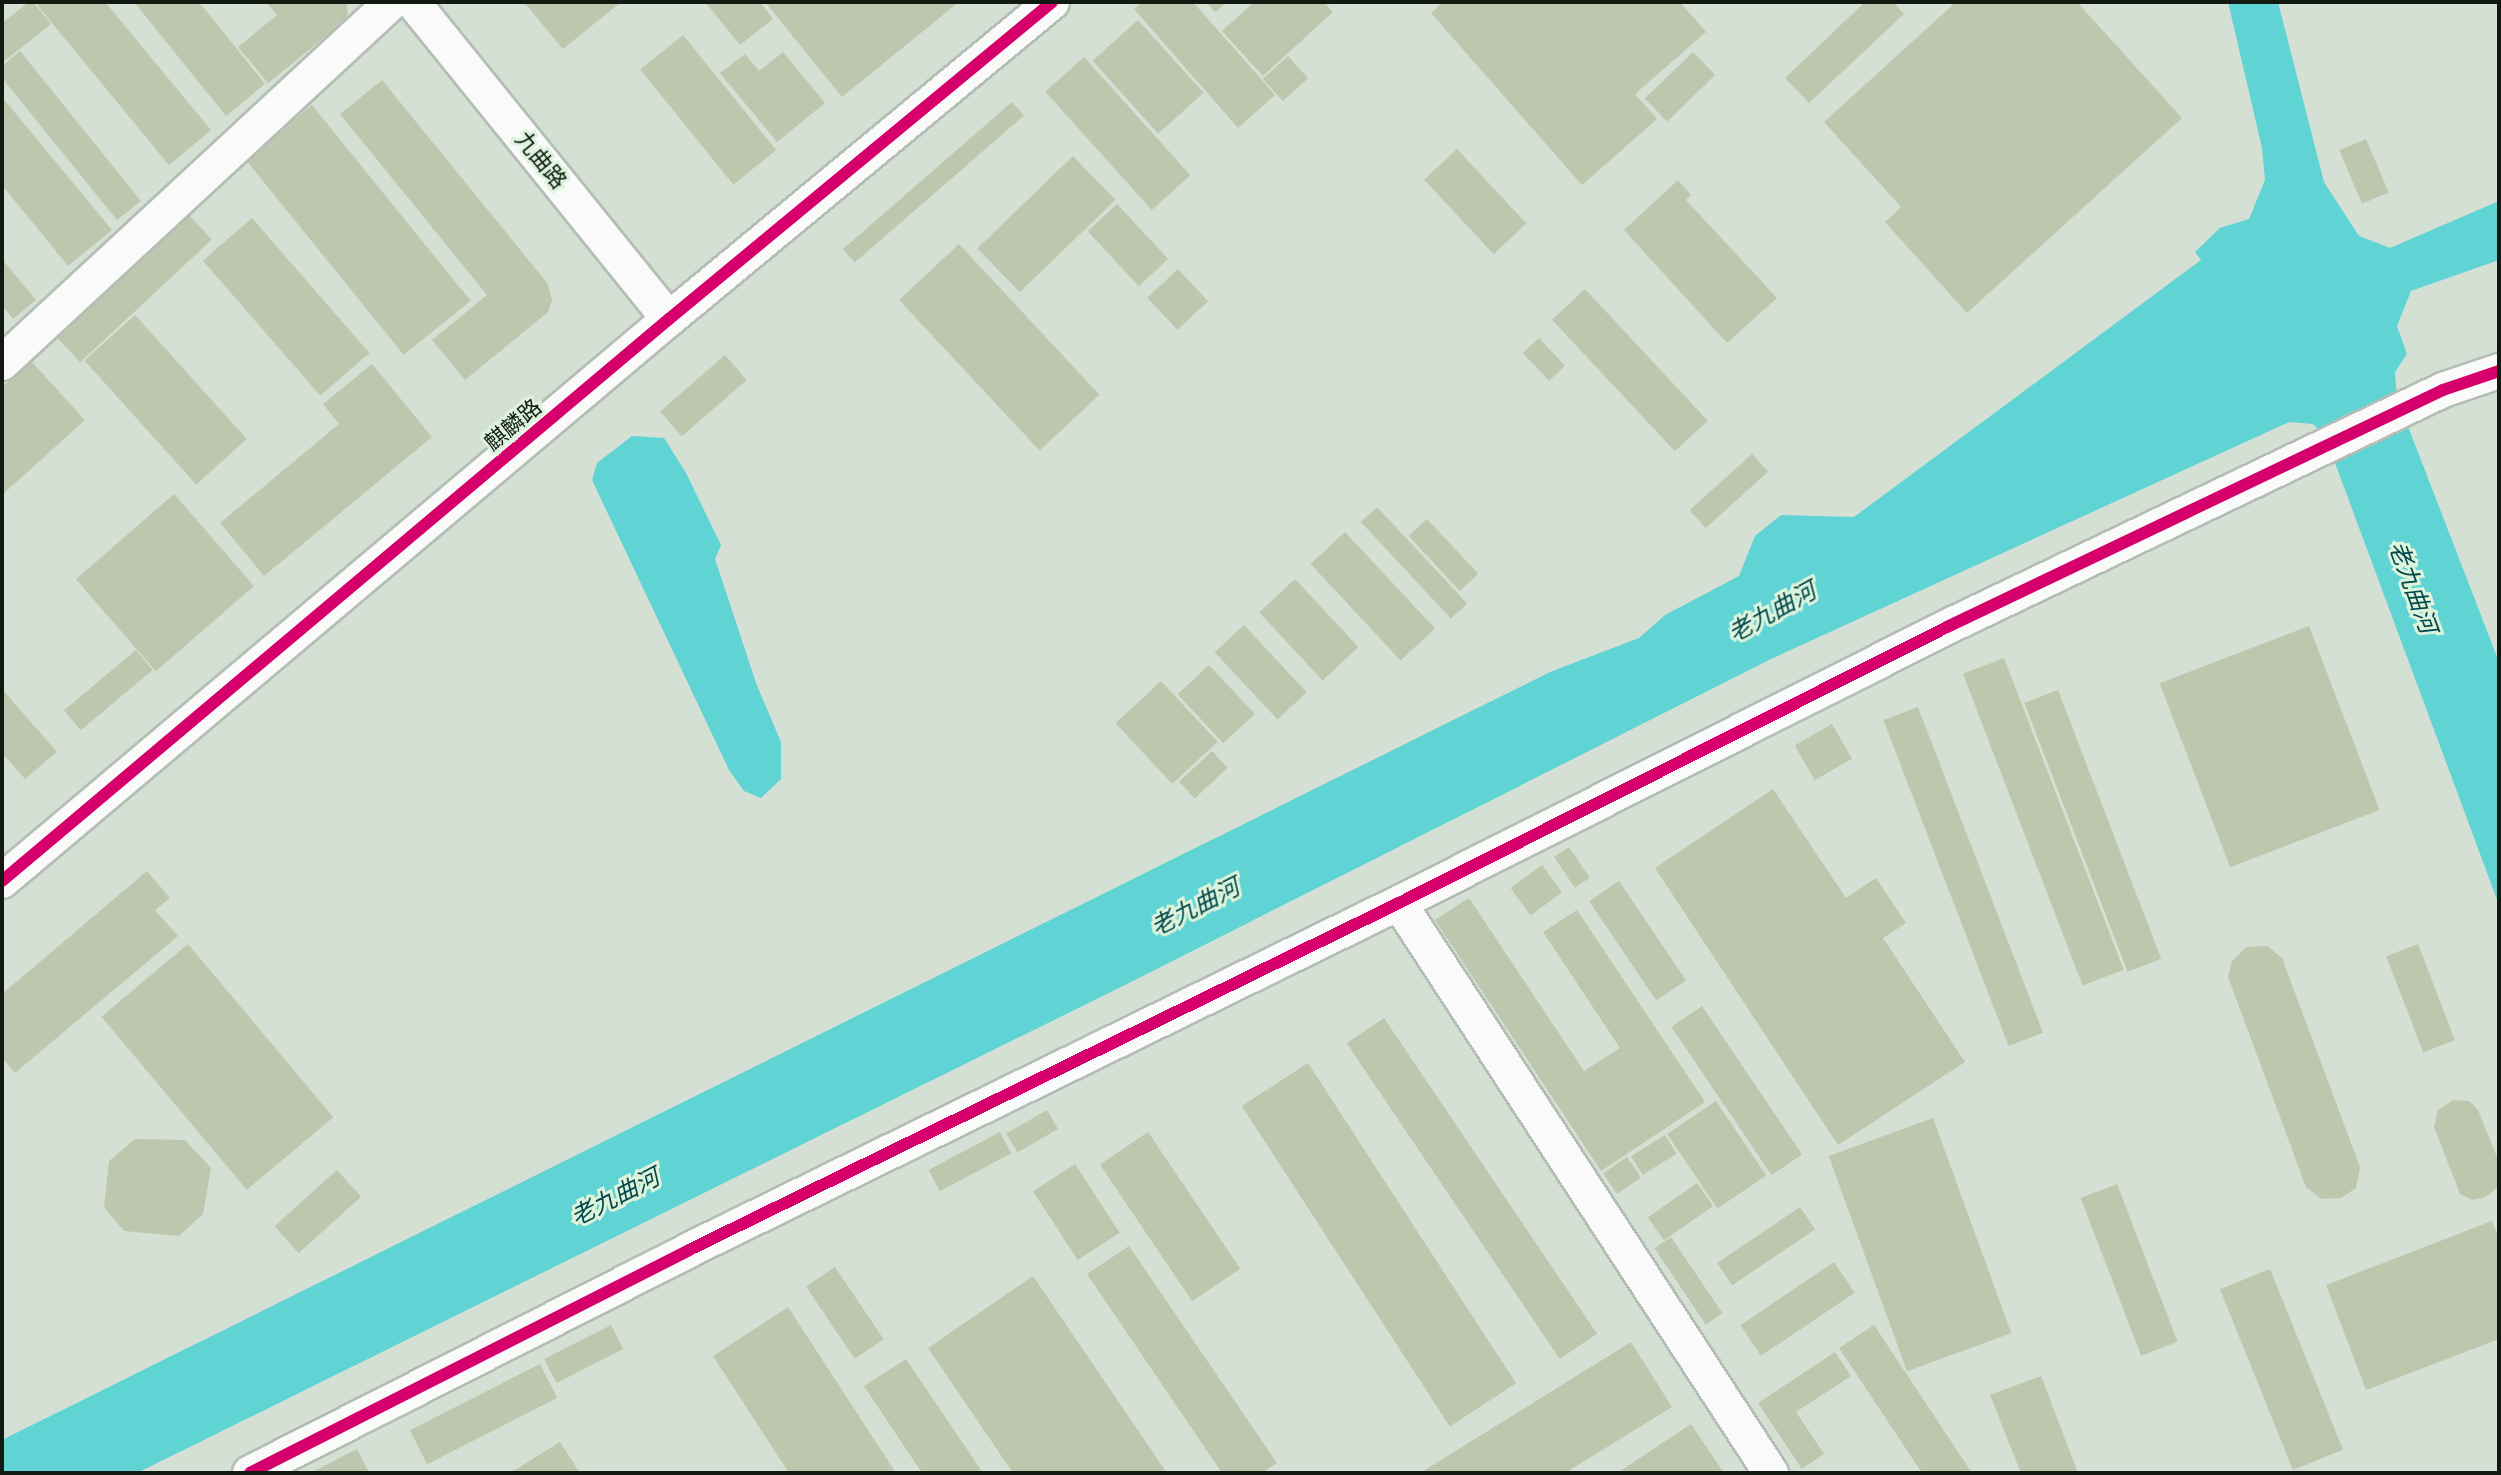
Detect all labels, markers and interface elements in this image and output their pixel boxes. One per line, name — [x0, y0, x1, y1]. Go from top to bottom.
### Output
street label: 九曲路 — [510, 126, 572, 194]
street label: 麒麟路 — [479, 394, 547, 456]
water label: 老九曲河 — [2383, 537, 2443, 637]
water label: 老九曲河 — [1723, 576, 1821, 648]
water label: 老九曲河 — [1146, 872, 1244, 942]
water label: 老九曲河 — [566, 1162, 664, 1232]

